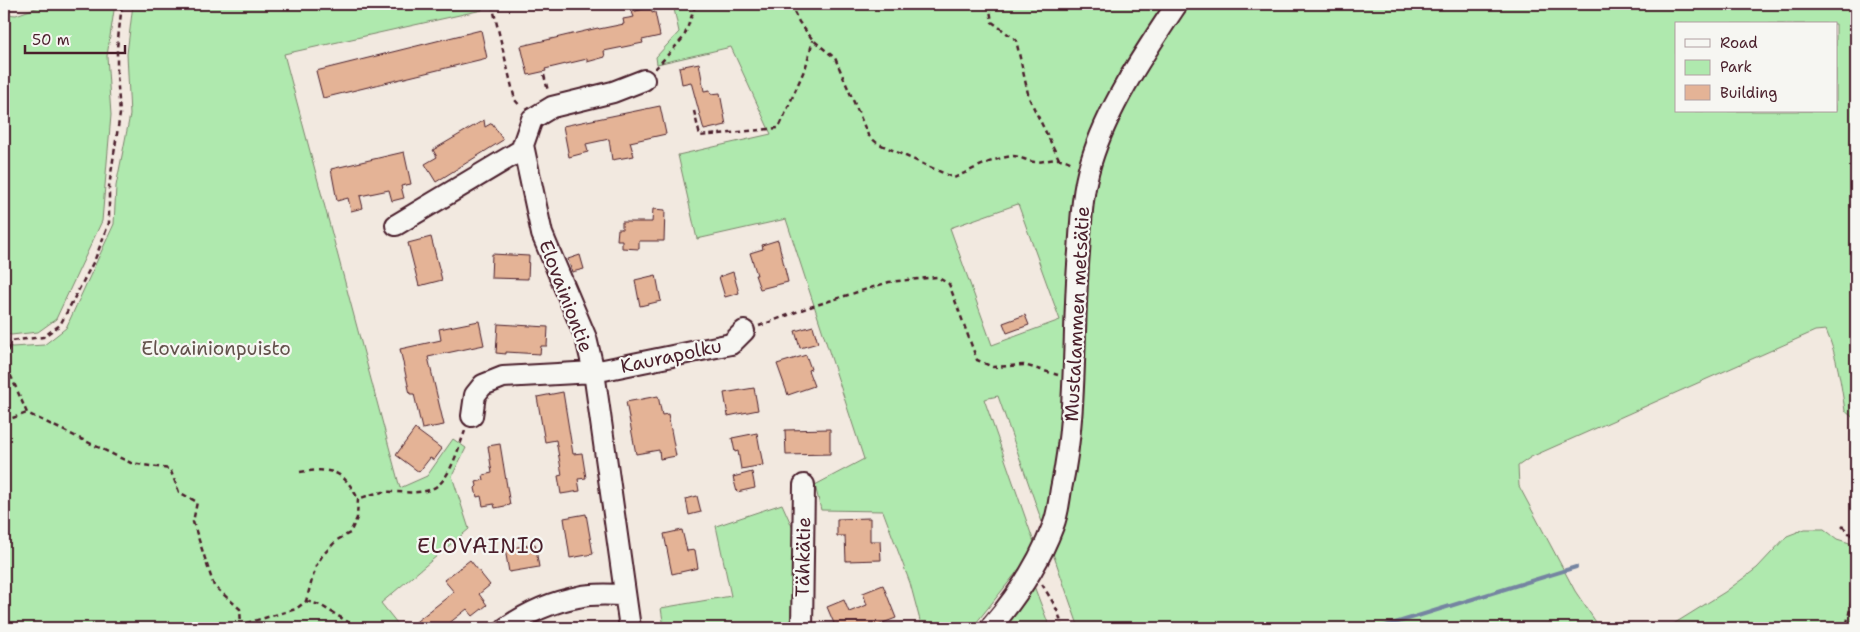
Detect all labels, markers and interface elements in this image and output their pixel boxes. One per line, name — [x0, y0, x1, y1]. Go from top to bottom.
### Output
scale bar — [25, 22, 125, 54]
legend — [1675, 22, 1838, 112]
text: 50 m — [32, 30, 70, 50]
text: Road — [1720, 33, 1758, 53]
text: Park — [1720, 57, 1752, 77]
text: Building — [1720, 83, 1777, 103]
street label: Mustalammen metsätie — [1059, 206, 1095, 422]
street label: Elovainiontie — [533, 236, 599, 356]
street label: Kaurapolku — [618, 333, 724, 379]
park label: Elovainionpuisto — [141, 336, 291, 361]
street label: Tähkätie — [790, 517, 816, 597]
district label: ELOVAINIO — [417, 532, 545, 560]

